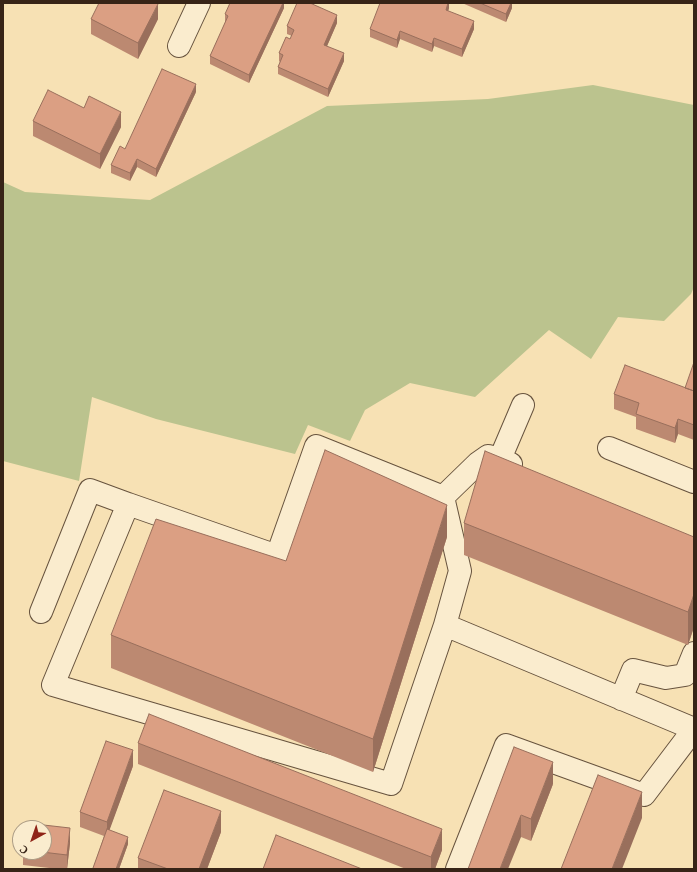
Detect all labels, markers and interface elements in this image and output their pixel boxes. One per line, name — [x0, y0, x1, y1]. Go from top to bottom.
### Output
north arrow — [12, 820, 52, 860]
text: С — [17, 841, 32, 857]

